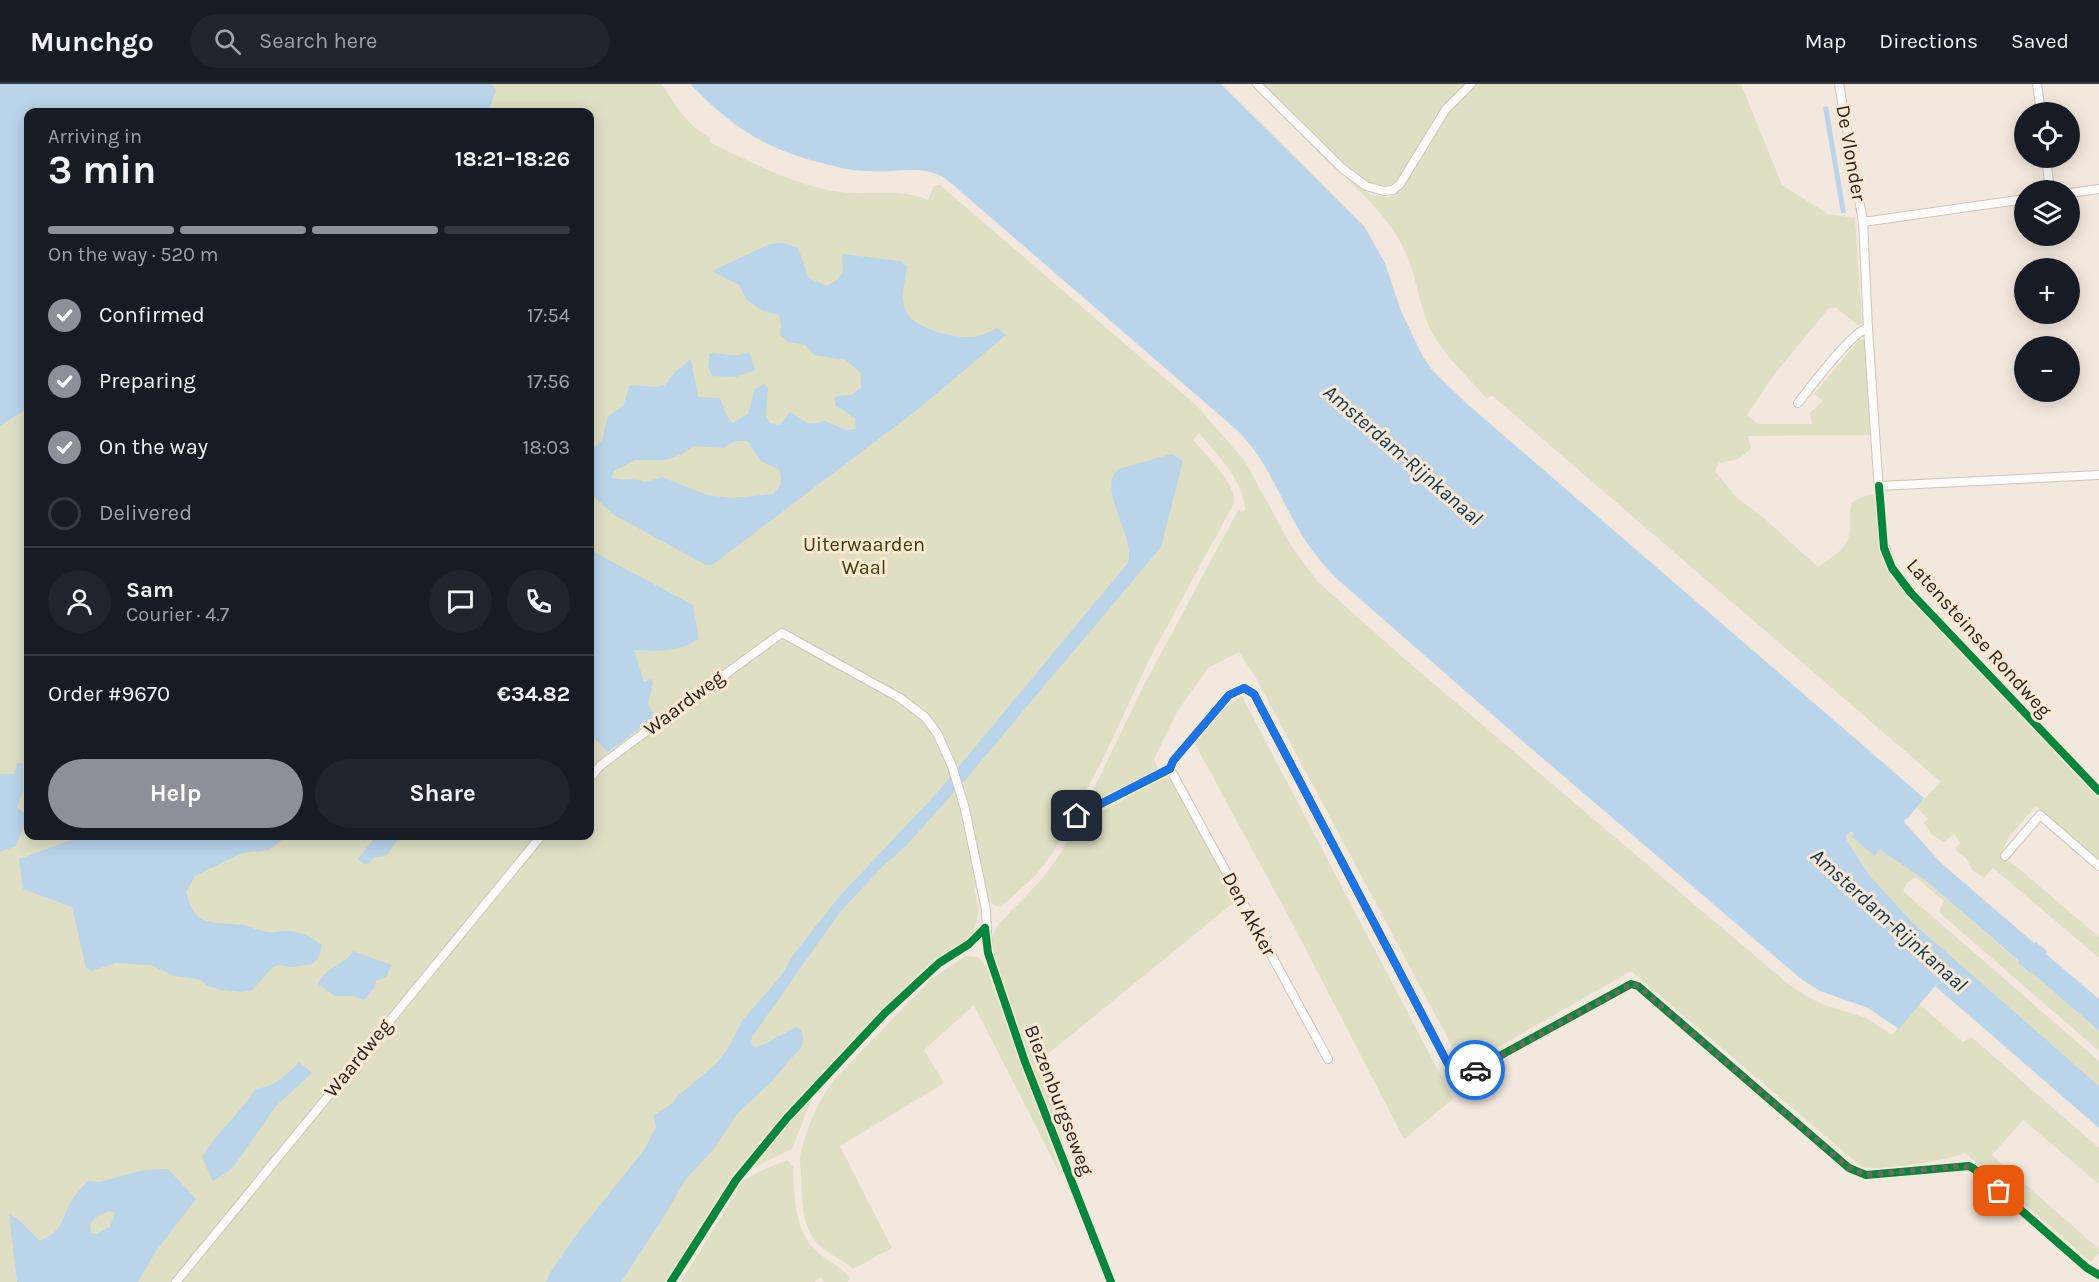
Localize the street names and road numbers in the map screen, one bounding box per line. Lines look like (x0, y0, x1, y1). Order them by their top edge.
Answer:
street label: De Vlonder (1831, 103, 1871, 204)
street label: Latensteinse Rondweg (1902, 554, 2056, 722)
street label: Waardweg (639, 665, 729, 741)
street label: Den Akker (1217, 868, 1281, 961)
street label: Waardweg (319, 1014, 397, 1102)
street label: Biezenburgseweg (1020, 1021, 1098, 1179)

